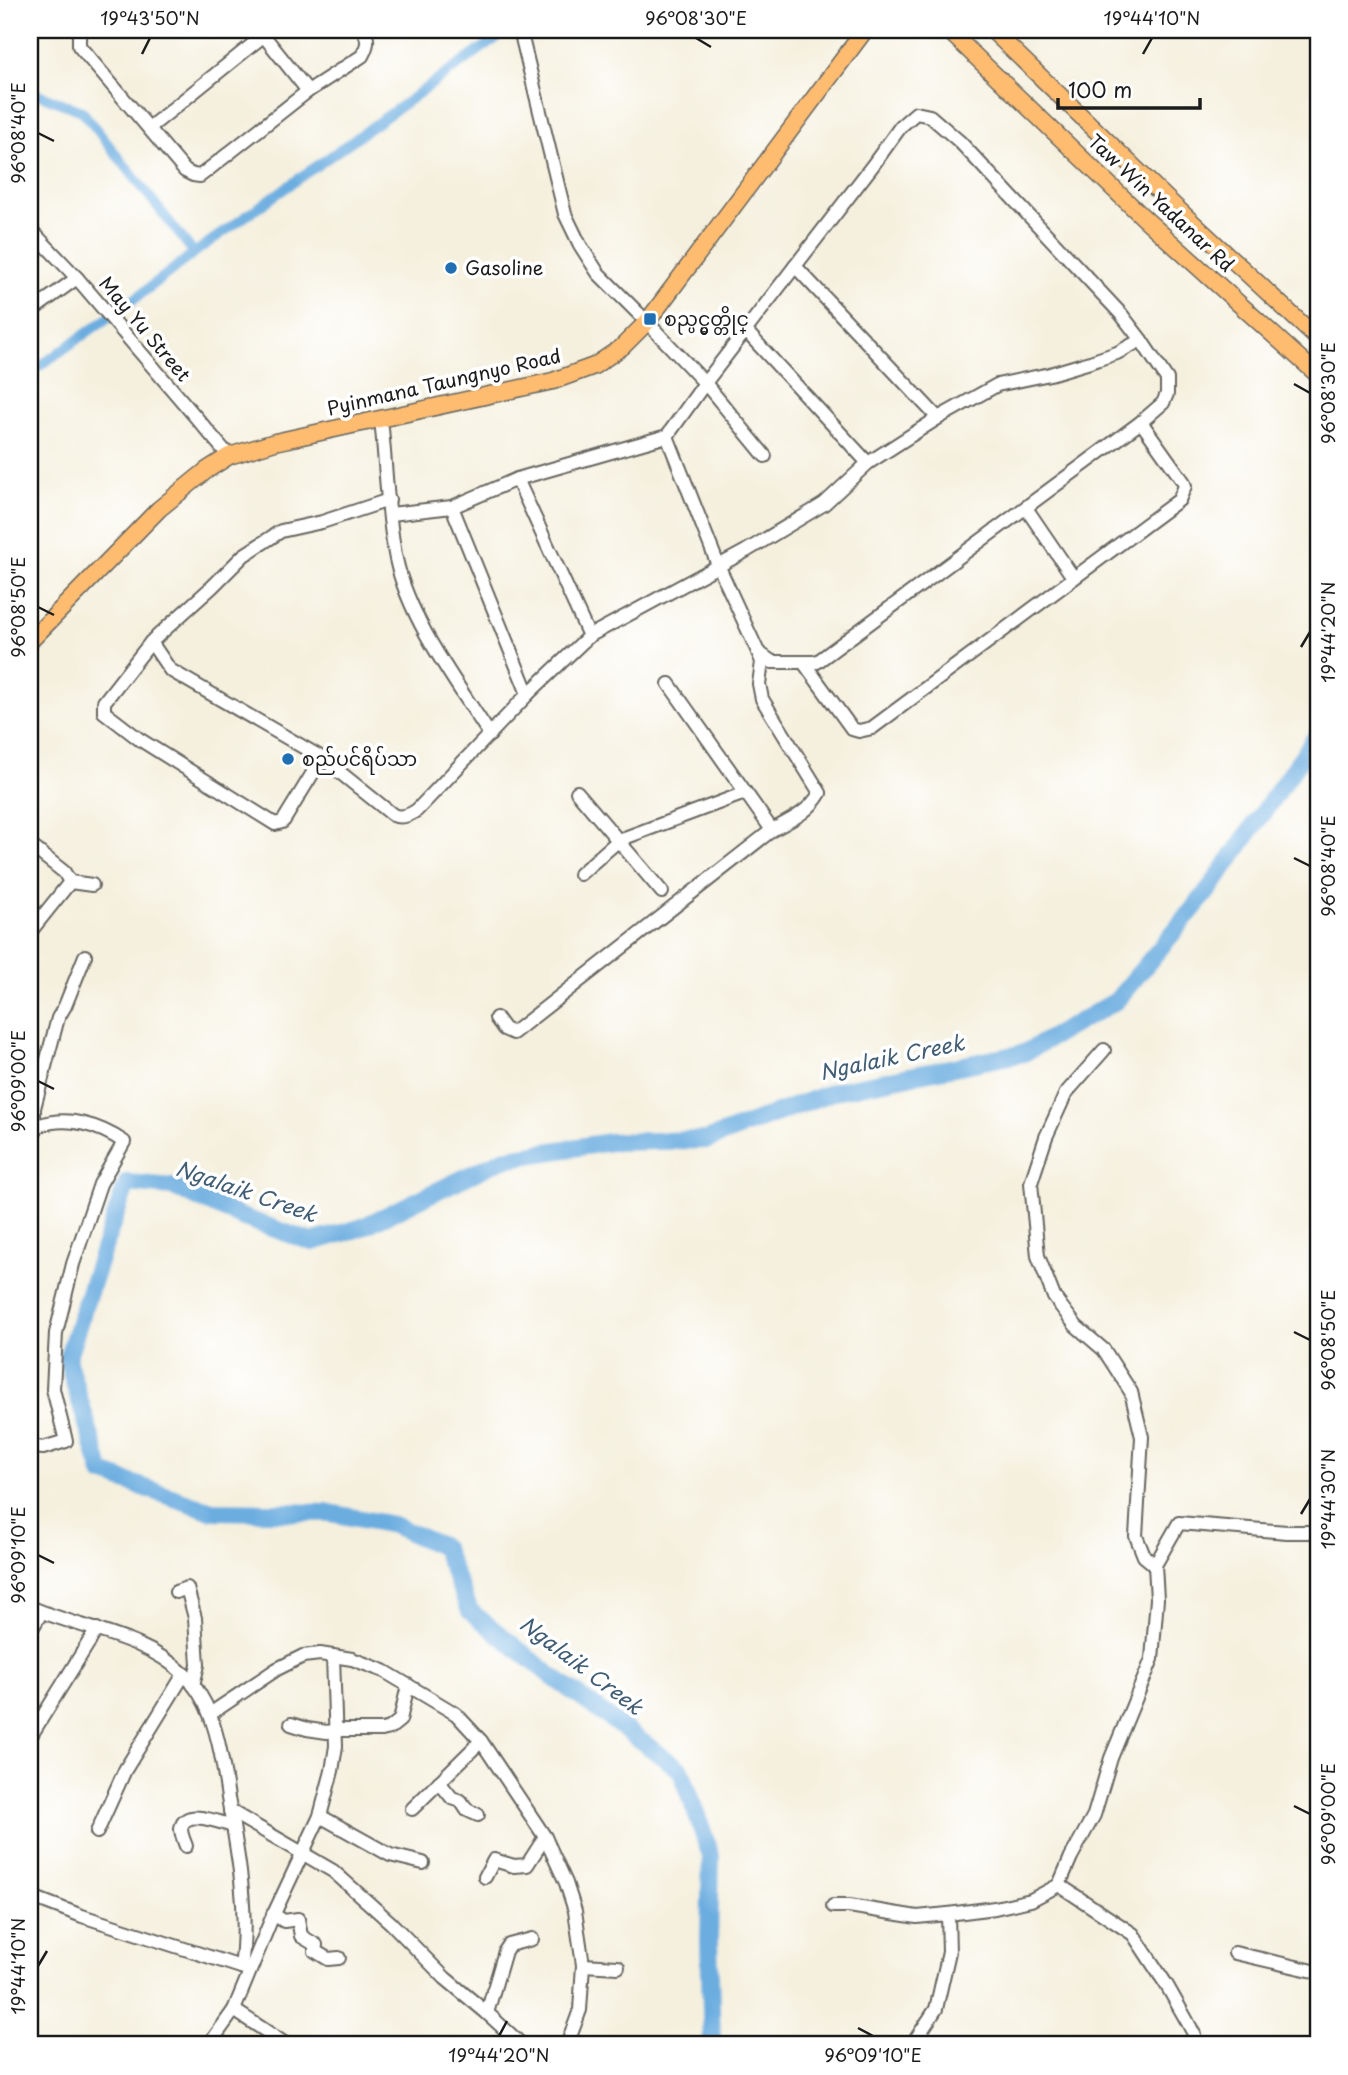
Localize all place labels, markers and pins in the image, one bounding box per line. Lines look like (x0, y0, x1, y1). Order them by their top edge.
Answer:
place label: Gasoline (465, 253, 544, 281)
marker: Gasoline (443, 260, 459, 276)
place label: စည္ပင္မွတ္တိုင္ (664, 304, 749, 335)
marker: စည္ပင္မွတ္တိုင္ (642, 311, 658, 327)
place label: စည်ပင်ရိပ်သာ (302, 744, 417, 775)
marker: စည်ပင်ရိပ်သာ (280, 751, 296, 767)

